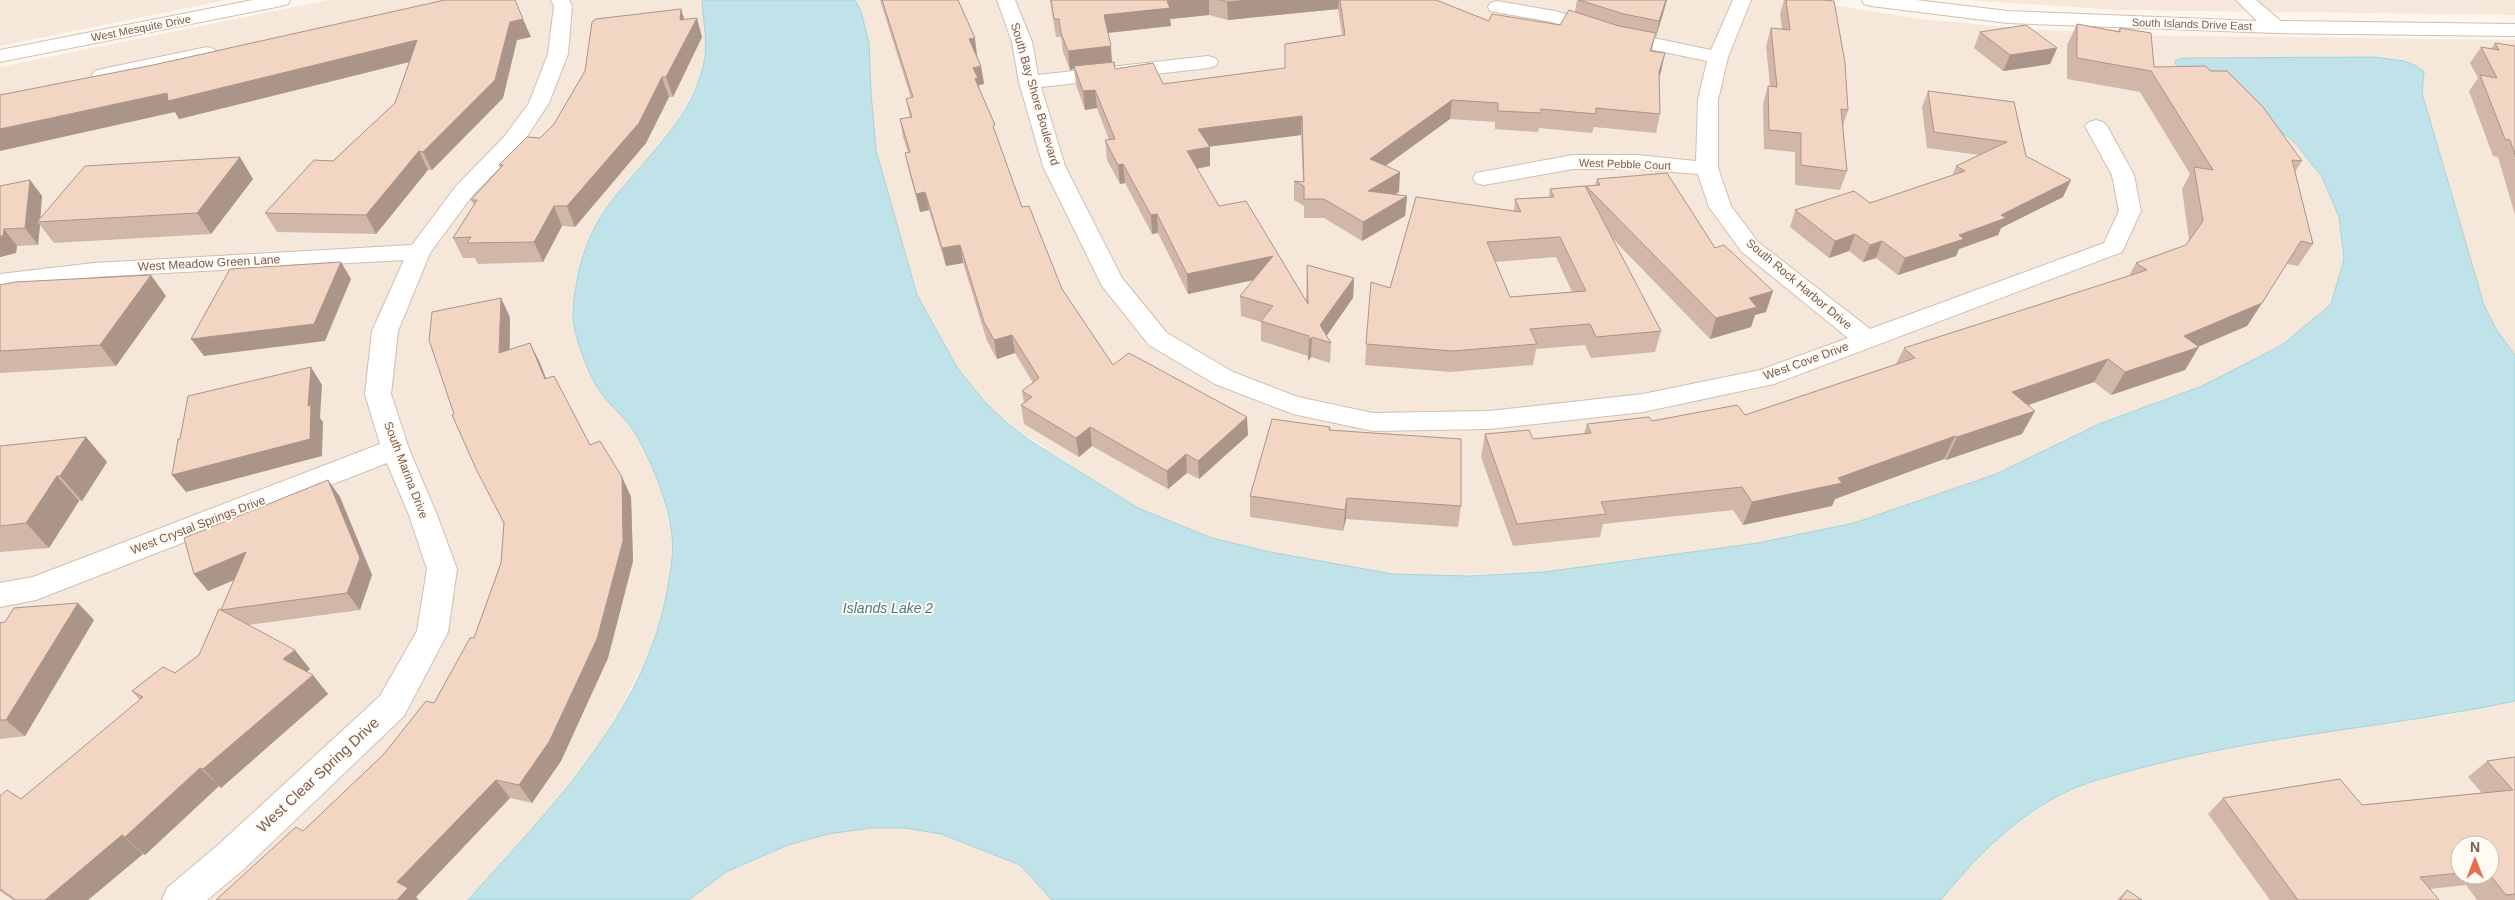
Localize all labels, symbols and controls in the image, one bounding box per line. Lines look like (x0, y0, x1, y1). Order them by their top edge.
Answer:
street label: West Mesquite Drive (90, 12, 192, 44)
street label: South Islands Drive East (2132, 16, 2252, 32)
street label: South Bay Shore Boulevard (1008, 21, 1062, 167)
street label: West Pebble Court (1579, 156, 1671, 172)
street label: South Rock Harbor Drive (1743, 236, 1855, 332)
street label: West Meadow Green Lane (137, 252, 281, 274)
street label: West Cove Drive (1761, 339, 1851, 383)
street label: South Marina Drive (381, 420, 431, 521)
street label: West Crystal Springs Drive (129, 493, 268, 557)
water label: Islands Lake 2 (843, 600, 933, 616)
street label: West Clear Spring Drive (253, 714, 382, 836)
north arrow (2450, 835, 2500, 885)
text: N (2470, 839, 2480, 855)

